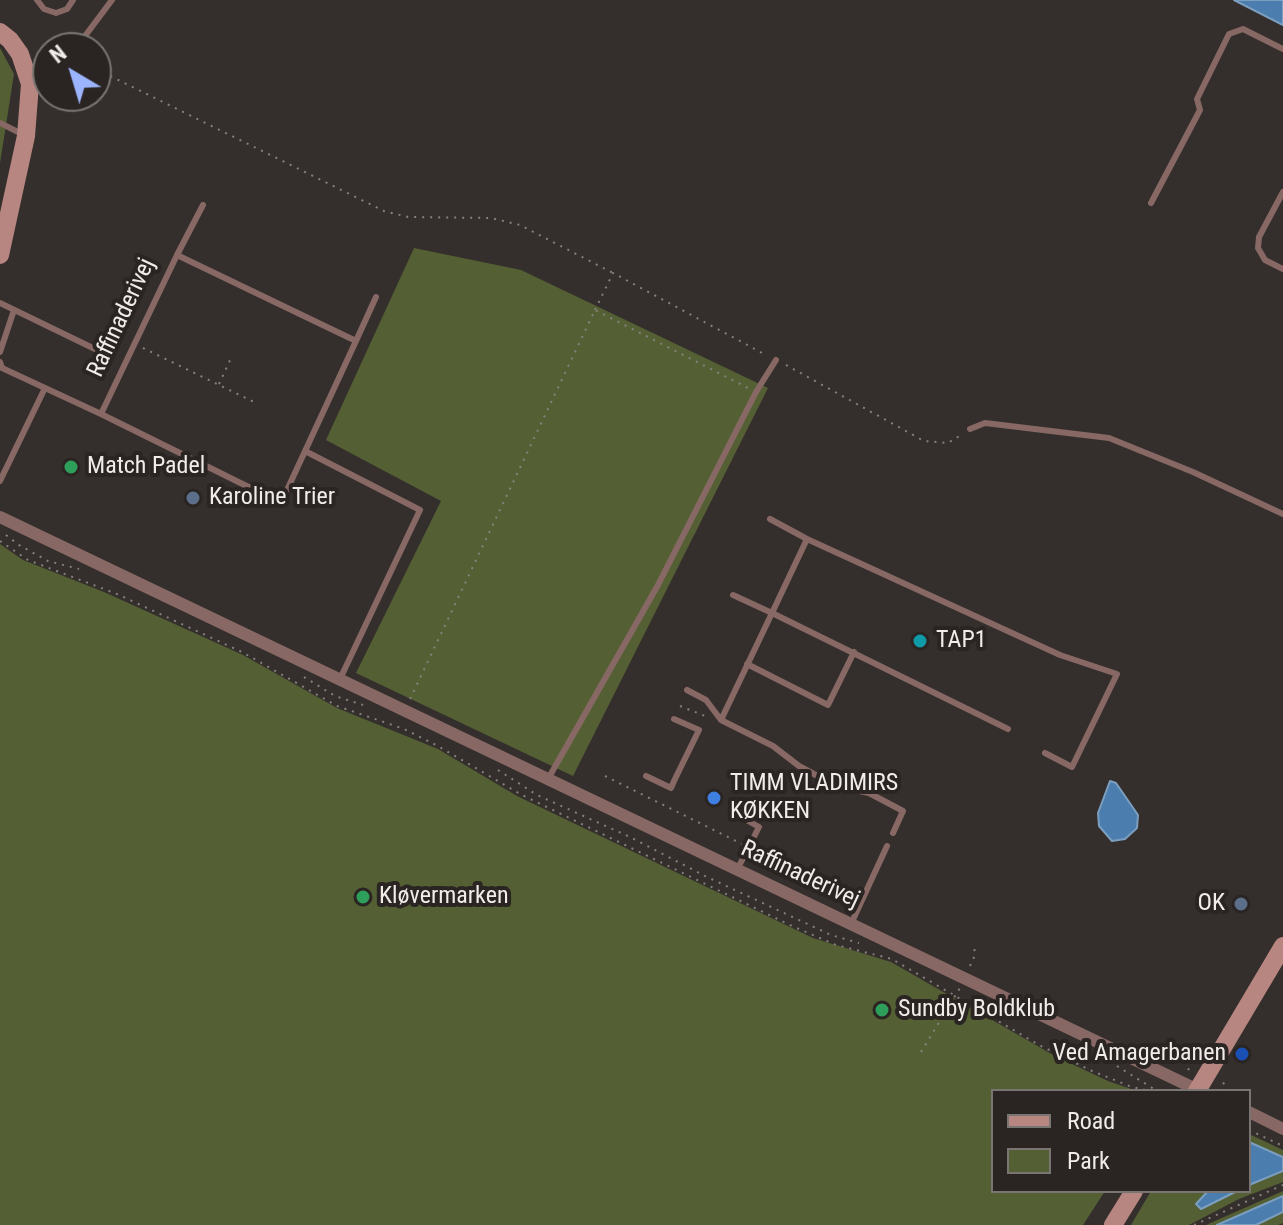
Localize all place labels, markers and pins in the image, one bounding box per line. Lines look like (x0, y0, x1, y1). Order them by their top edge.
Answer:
place label: Match Padel (87, 453, 205, 481)
marker: Match Padel (62, 458, 80, 476)
place label: Karoline Trier (209, 484, 335, 512)
marker: Karoline Trier (184, 489, 202, 507)
place label: TAP1 (936, 627, 987, 655)
marker: TAP1 (911, 632, 929, 650)
place label: TIMM VLADIMIRS KØKKEN (730, 770, 898, 826)
marker: TIMM VLADIMIRS KØKKEN (705, 789, 723, 807)
place label: Kløvermarken (379, 883, 509, 911)
marker: Kløvermarken (354, 888, 372, 906)
place label: OK (1197, 890, 1225, 918)
marker: OK (1232, 895, 1250, 913)
place label: Sundby Boldklub (898, 996, 1055, 1024)
marker: Sundby Boldklub (873, 1001, 891, 1019)
place label: Ved Amagerbanen (1053, 1040, 1226, 1068)
marker: Ved Amagerbanen (1233, 1045, 1251, 1063)

